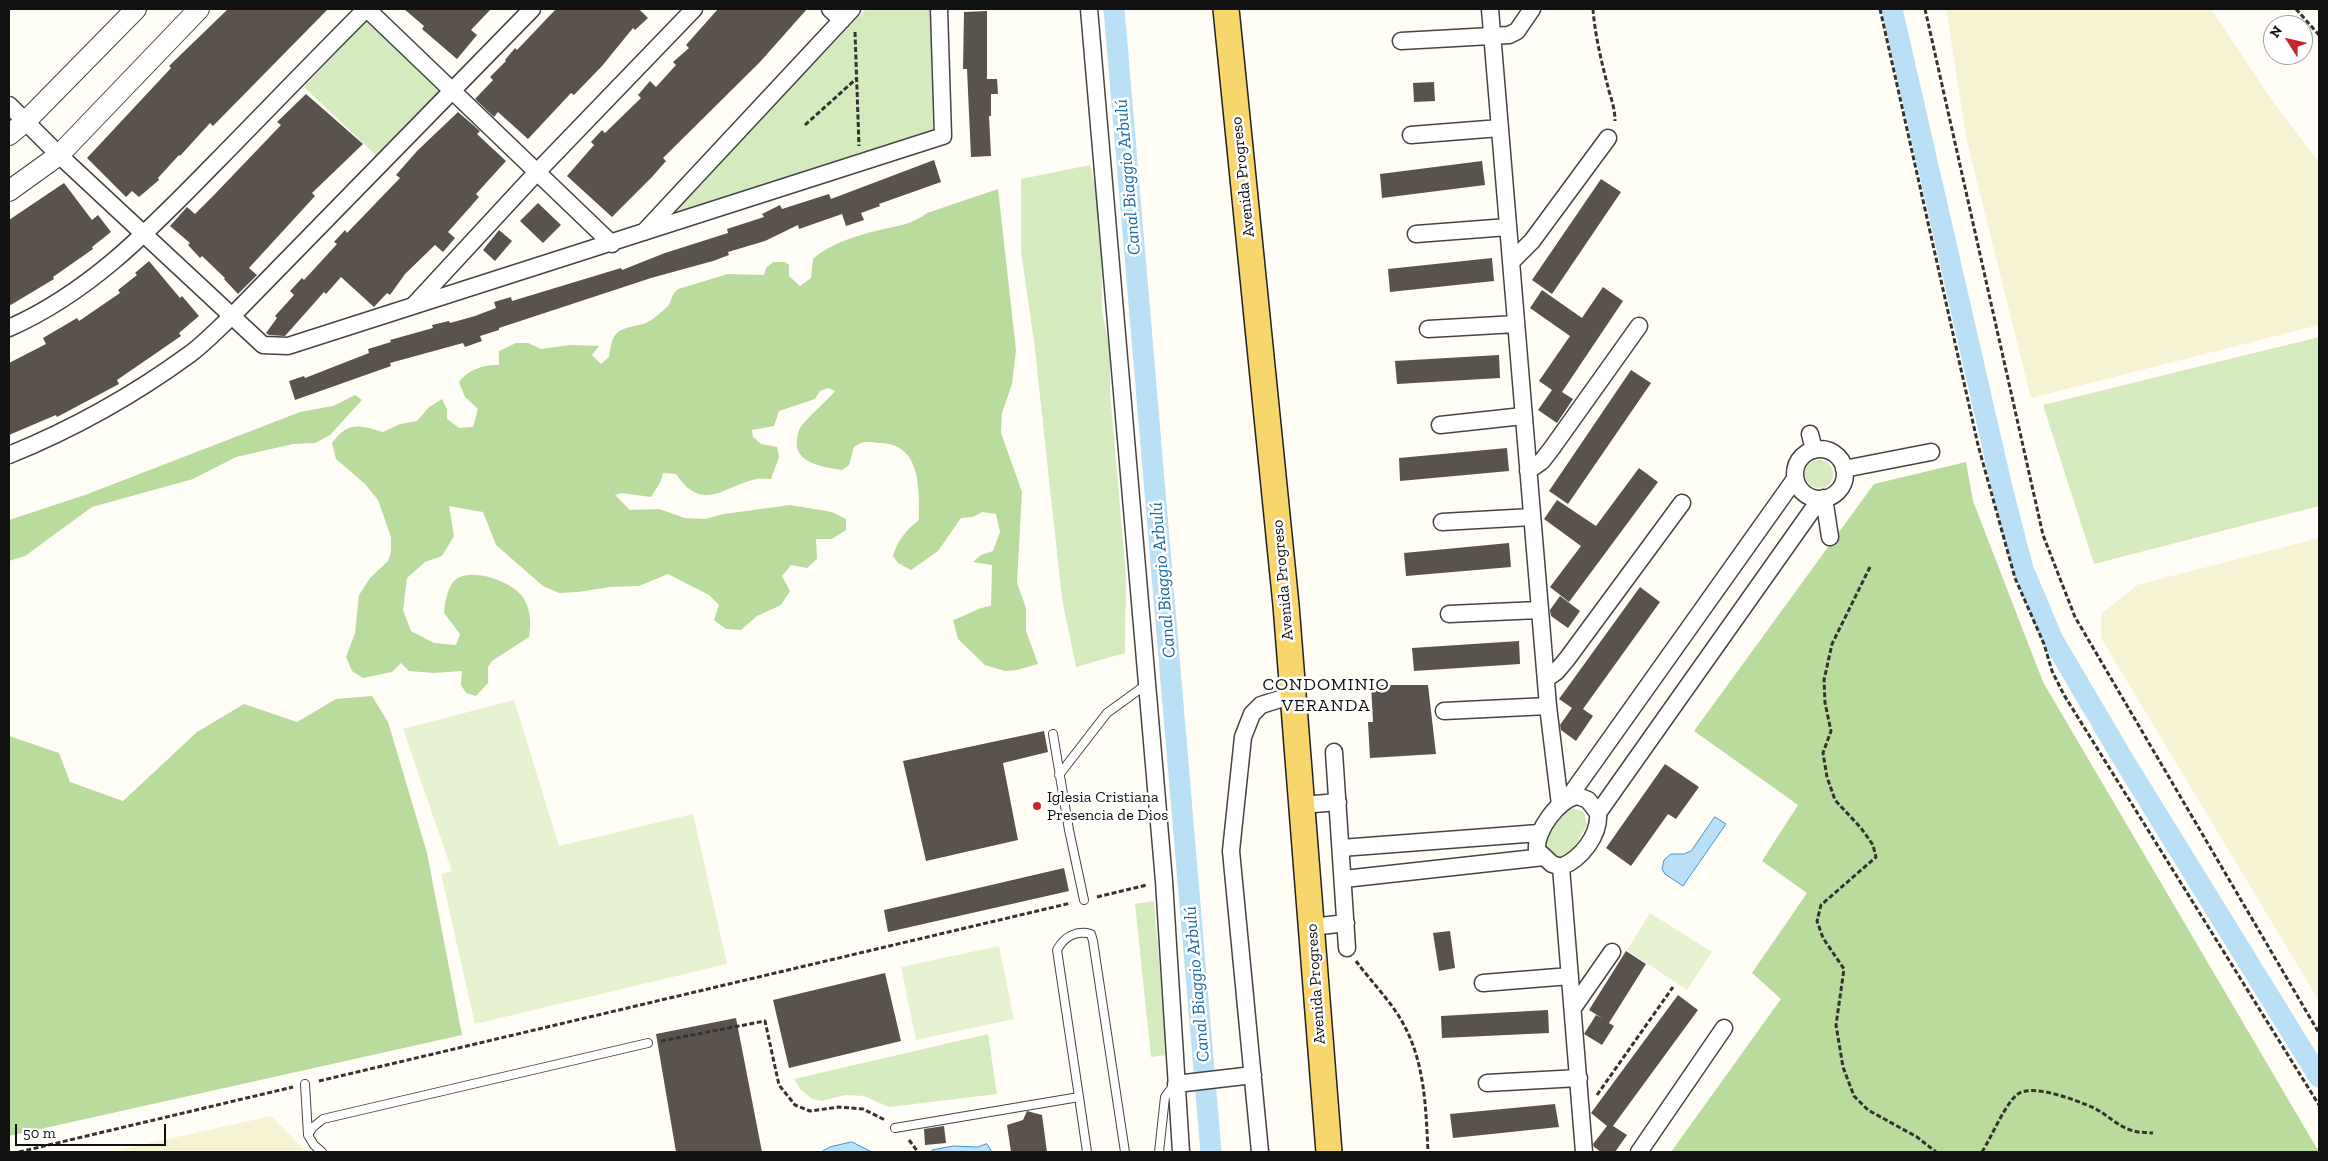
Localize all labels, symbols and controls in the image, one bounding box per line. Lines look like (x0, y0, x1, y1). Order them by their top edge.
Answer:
north arrow (2263, 15, 2313, 65)
text: N (2266, 22, 2286, 41)
water label: Canal Biaggio Arbulú (1110, 98, 1146, 256)
street label: Avenida Progreso (1227, 116, 1259, 238)
water label: Canal Biaggio Arbulú (1145, 501, 1181, 659)
street label: Avenida Progreso (1268, 519, 1298, 641)
district label: CONDOMINIO VERANDA (1261, 674, 1391, 716)
place label: Iglesia Cristiana Presencia de Dios (1047, 787, 1168, 825)
marker: Iglesia Cristiana Presencia de Dios (1031, 800, 1043, 812)
water label: Canal Biaggio Arbulú (1179, 905, 1215, 1063)
street label: Avenida Progreso (1302, 923, 1330, 1045)
scale bar (18, 1114, 169, 1146)
text: 50 m (23, 1124, 56, 1142)

